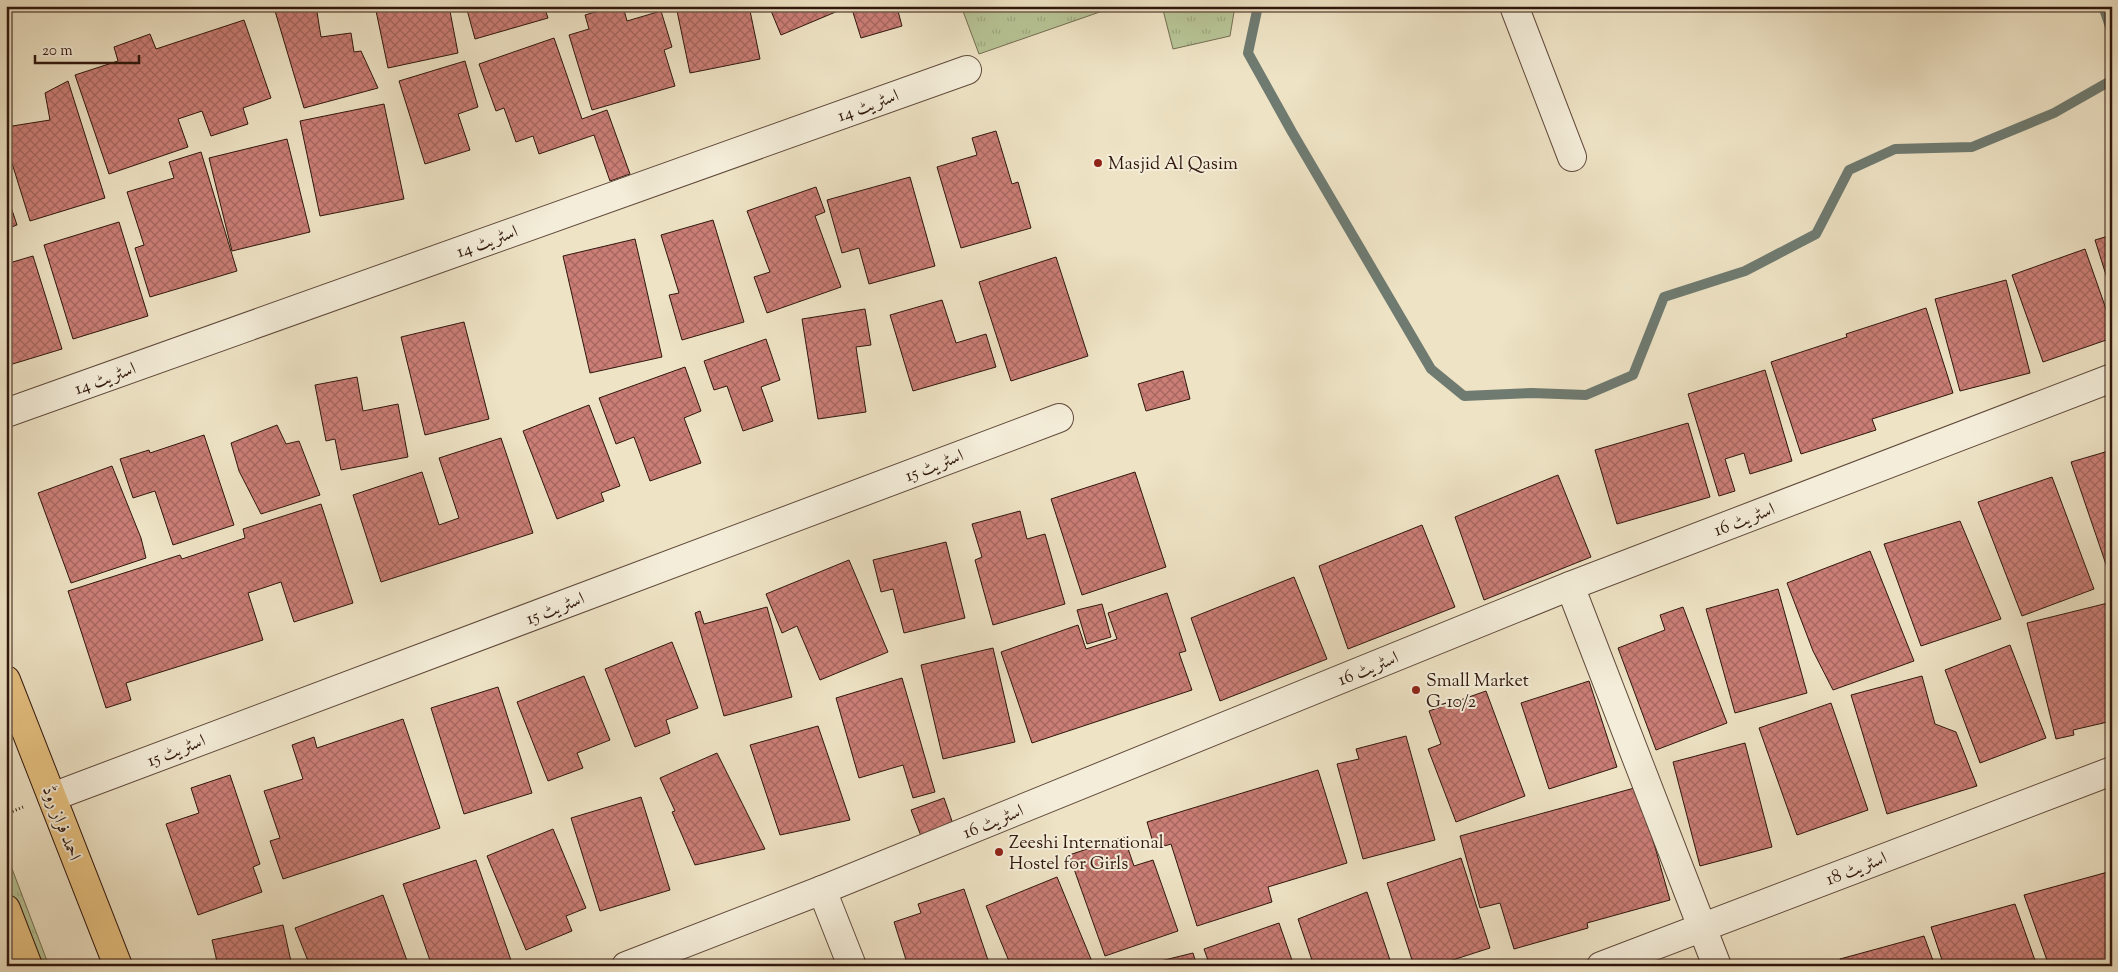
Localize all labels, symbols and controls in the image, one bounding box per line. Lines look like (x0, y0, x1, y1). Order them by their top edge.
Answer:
scale bar (35, 32, 139, 64)
text: 20 m (42, 41, 73, 62)
street label: اسٹریٹ 14 (834, 84, 903, 130)
place label: Masjid Al Qasim (1108, 152, 1238, 178)
marker: Masjid Al Qasim (1092, 157, 1104, 169)
street label: اسٹریٹ 14 (453, 220, 522, 266)
street label: اسٹریٹ 14 (71, 357, 140, 403)
street label: اسٹریٹ 15 (902, 444, 968, 490)
street label: اسٹریٹ 16 (1710, 497, 1779, 544)
street label: اسٹریٹ 15 (523, 587, 589, 633)
street label: اسٹریٹ 16 (1334, 646, 1403, 694)
place label: Small Market G-10/2 (1426, 669, 1529, 716)
marker: Small Market G-10/2 (1410, 684, 1422, 696)
street label: اسٹریٹ 15 (144, 729, 210, 775)
street label: احمد فراز روڈ (34, 783, 86, 865)
street label: اسٹریٹ 16 (959, 799, 1028, 847)
place label: Zeeshi International Hostel for Girls (1009, 831, 1164, 878)
marker: Zeeshi International Hostel for Girls (993, 846, 1005, 858)
street label: اسٹریٹ 18 (1822, 846, 1891, 893)

